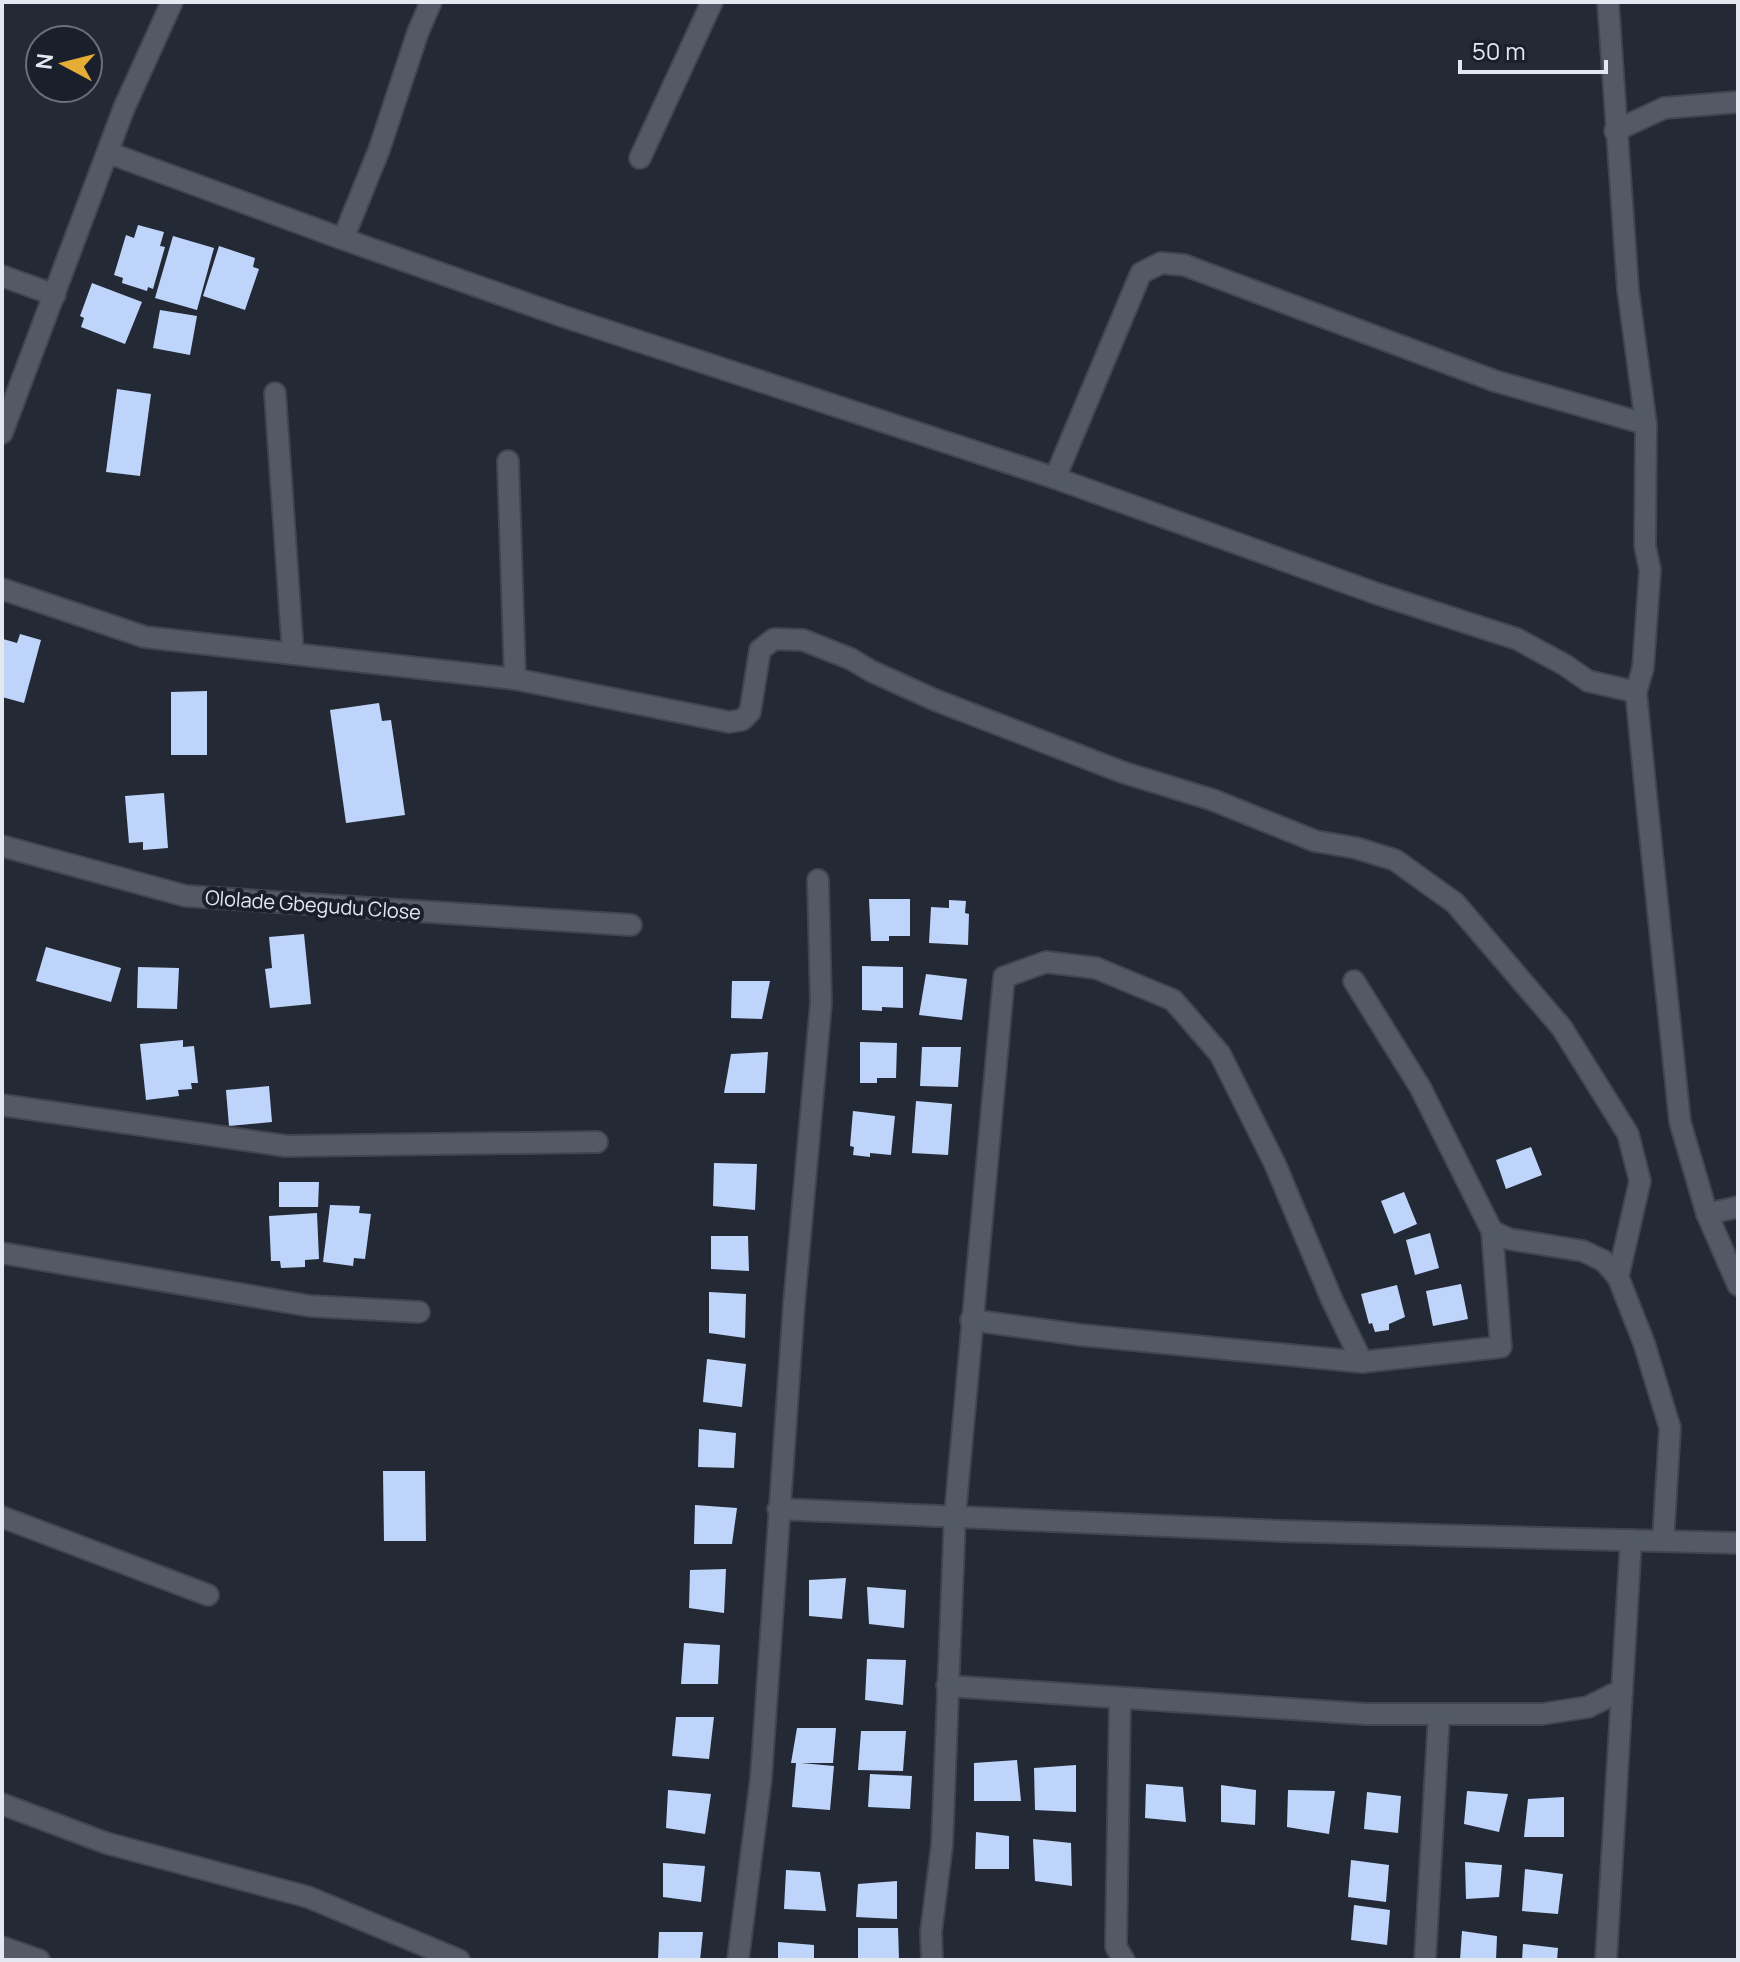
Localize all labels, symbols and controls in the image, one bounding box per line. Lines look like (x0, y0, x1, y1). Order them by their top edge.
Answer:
north arrow (24, 24, 104, 104)
scale bar (1460, 24, 1606, 74)
text: 50 m (1472, 34, 1526, 67)
text: N (28, 52, 60, 71)
street label: Ololade Gbegudu Close (204, 883, 422, 926)

